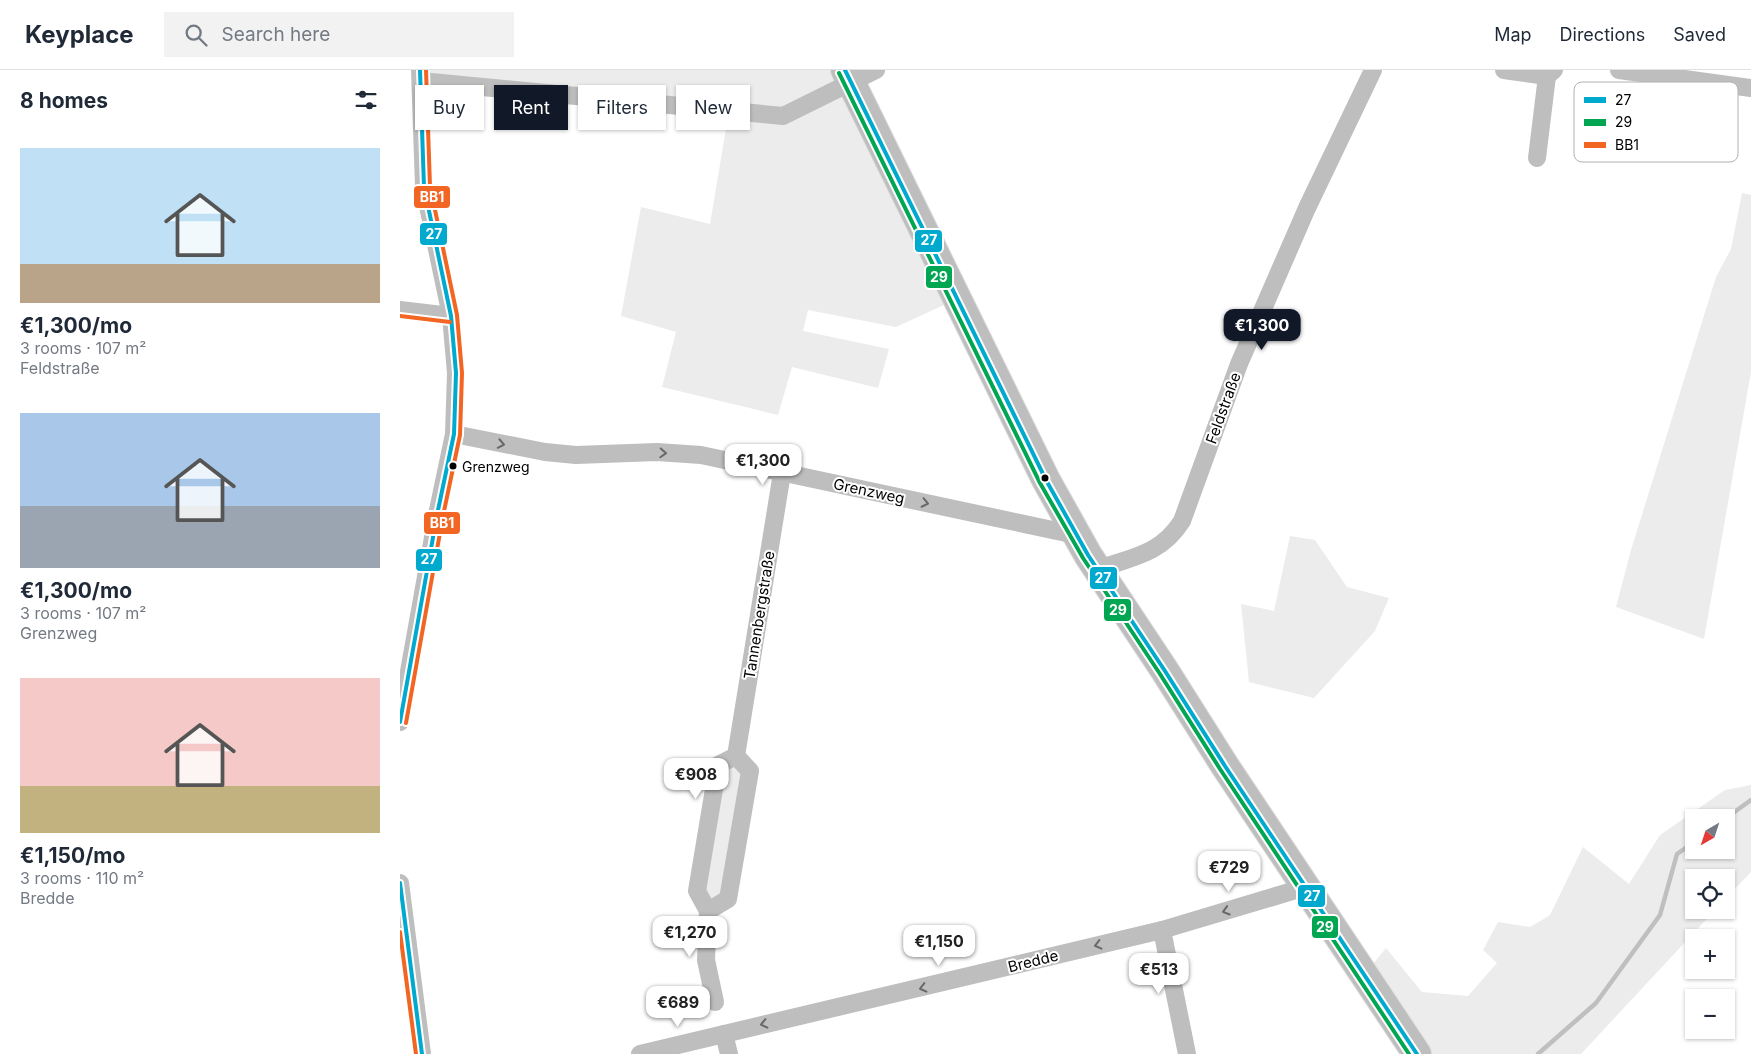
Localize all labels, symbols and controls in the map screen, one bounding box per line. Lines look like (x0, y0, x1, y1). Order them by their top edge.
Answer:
search box (164, 12, 514, 57)
text: Keyplace (25, 20, 134, 49)
icon: search (182, 21, 210, 49)
text: Search here (222, 23, 330, 46)
text: Map (1494, 24, 1532, 45)
text: Directions (1560, 24, 1645, 45)
text: Saved (1673, 24, 1726, 45)
legend (1574, 82, 1738, 162)
chip: Buy (415, 85, 484, 130)
chip: Rent (494, 85, 568, 130)
chip: Filters (578, 85, 666, 130)
chip: New (676, 85, 750, 130)
icon: filters (352, 86, 380, 114)
text: 8 homes (20, 88, 108, 113)
text: 27 (1615, 91, 1632, 108)
text: 29 (1615, 113, 1632, 130)
text: BB1 (1615, 136, 1639, 153)
icon: home (155, 180, 245, 270)
line badge: BB1 (413, 185, 451, 209)
text: BB1 (420, 188, 444, 205)
line badge: 27 (419, 222, 448, 246)
text: 27 (426, 225, 442, 242)
line badge: 27 (914, 229, 943, 253)
text: 27 (921, 231, 937, 248)
line badge: 29 (925, 265, 953, 289)
text: 29 (930, 268, 948, 285)
pin: €1,300 (1221, 308, 1303, 351)
text: €1,300/mo (20, 313, 132, 338)
text: €1,300 (1235, 315, 1289, 335)
text: 3 rooms · 107 m² (20, 338, 146, 358)
text: Feldstraße (20, 358, 100, 378)
street label: Feldstraße (1201, 370, 1245, 446)
one-way arrow (497, 438, 506, 448)
pin: €1,300 (722, 444, 804, 486)
icon: home (155, 445, 245, 535)
one-way arrow (659, 447, 667, 458)
text: €1,300 (736, 450, 790, 470)
place label: Grenzweg (462, 458, 530, 475)
marker: Grenzweg (448, 461, 458, 471)
unlabelled marker (1040, 473, 1050, 483)
street label: Grenzweg (832, 474, 906, 508)
one-way arrow (921, 497, 930, 508)
line badge: BB1 (423, 511, 461, 535)
text: BB1 (430, 514, 454, 531)
line badge: 27 (415, 548, 443, 572)
street label: Tannenbergstraße (739, 549, 779, 681)
text: 27 (421, 550, 437, 567)
line badge: 27 (1089, 566, 1118, 590)
text: 27 (1095, 569, 1111, 586)
text: €1,300/mo (20, 578, 132, 603)
line badge: 29 (1103, 598, 1132, 622)
text: 29 (1109, 601, 1127, 618)
text: 3 rooms · 107 m² (20, 603, 146, 623)
text: Grenzweg (20, 623, 97, 643)
icon: home (155, 710, 245, 800)
pin: €908 (666, 758, 726, 800)
text: €908 (675, 764, 717, 784)
north arrow (1685, 809, 1735, 859)
map controls (1685, 809, 1735, 1039)
text: €1,150/mo (20, 843, 125, 868)
pin: €729 (1199, 850, 1259, 893)
text: €729 (1209, 857, 1249, 877)
text: 3 rooms · 110 m² (20, 868, 144, 888)
button: locate (1685, 869, 1735, 919)
line badge: 27 (1297, 884, 1326, 908)
text: 27 (1304, 887, 1320, 904)
text: Bredde (20, 888, 74, 908)
one-way arrow (1222, 905, 1230, 915)
line badge: 29 (1311, 915, 1339, 939)
pin: €1,270 (649, 916, 731, 958)
text: 29 (1316, 918, 1334, 935)
text: €1,270 (663, 922, 717, 942)
pin: €1,150 (898, 924, 980, 967)
button: + (1685, 929, 1735, 979)
text: €1,150 (914, 931, 964, 951)
one-way arrow (1093, 939, 1102, 950)
street label: Bredde (1006, 946, 1060, 976)
pin: €513 (1129, 952, 1189, 995)
text: €513 (1140, 959, 1178, 979)
one-way arrow (918, 982, 927, 993)
pin: €689 (648, 986, 708, 1028)
button: − (1685, 989, 1735, 1039)
text: €689 (657, 992, 699, 1012)
one-way arrow (760, 1018, 769, 1029)

